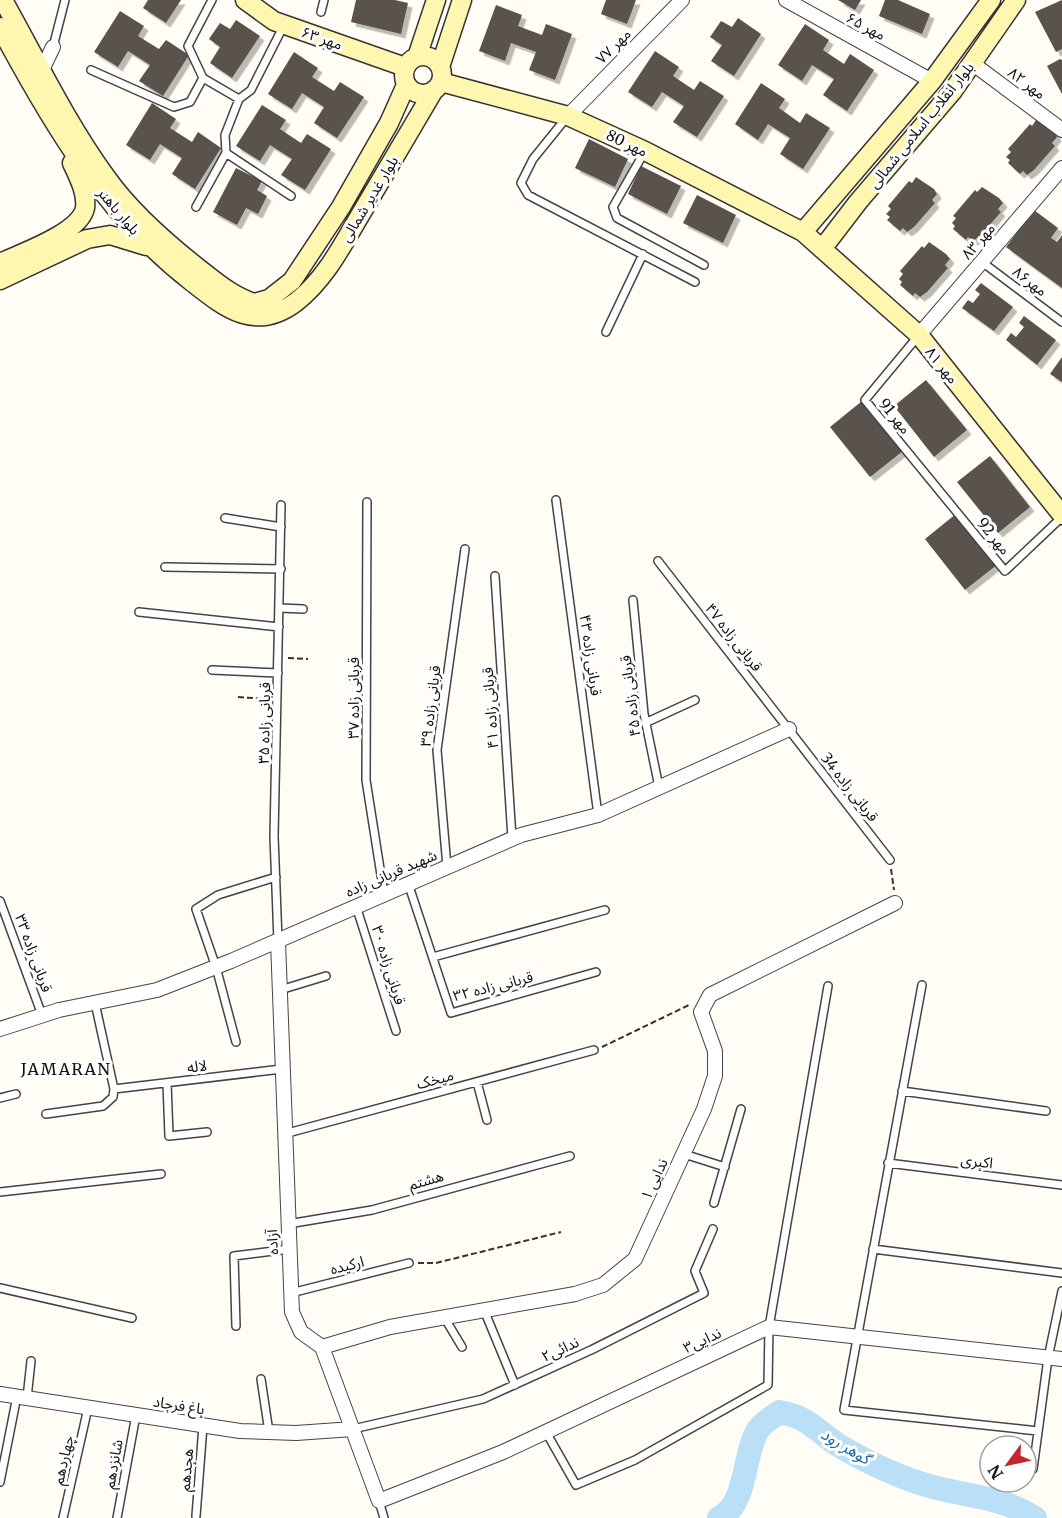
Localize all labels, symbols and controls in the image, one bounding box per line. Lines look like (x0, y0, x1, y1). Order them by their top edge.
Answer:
street label: مهر ۶۵ (843, 8, 889, 44)
street label: مهر ۶۳ (299, 22, 345, 54)
street label: مهر ۷۷ (591, 24, 635, 68)
street label: بلوار انقلاب اسلامی شمالی (864, 58, 978, 192)
street label: مهر ۸۲ (1004, 63, 1050, 103)
street label: مهر 80 (603, 125, 651, 161)
street label: بلوار غدیر شمالی (336, 152, 402, 246)
street label: بلوار باهنر (93, 183, 144, 239)
street label: مهر ۸۳ (957, 219, 999, 263)
street label: مهر۸۶ (1009, 262, 1051, 300)
street label: مهر ۸۱ (921, 343, 963, 387)
street label: مهر 91 (875, 394, 915, 438)
street label: مهر 92 (973, 513, 1015, 559)
street label: قربانی زاده ۴۷ (701, 599, 767, 675)
street label: قربانی زاده ۴۳ (576, 613, 606, 697)
street label: قربانی زاده ۴۵ (616, 654, 644, 738)
street label: قربانی زاده ۳۷ (344, 657, 363, 739)
street label: قربانی زاده ۳۹ (416, 664, 444, 748)
street label: قربانی زاده ۴۱ (478, 666, 502, 750)
street label: قربانی زاده ۳۵ (254, 682, 274, 764)
street label: قربانی زاده 34 (817, 749, 883, 826)
street label: شهید قربانی زاده (342, 845, 440, 901)
street label: قربانی زاده ۳۳ (11, 911, 57, 995)
street label: قربانی زاده ۳۰ (368, 923, 410, 1007)
street label: قربانی زاده ۳۲ (451, 967, 535, 1005)
street label: لاله (186, 1055, 208, 1077)
district label: JAMARAN (20, 1059, 111, 1079)
street label: میخک (414, 1065, 456, 1093)
street label: اکبری (960, 1150, 994, 1172)
street label: ندایی ۱ (636, 1155, 672, 1203)
street label: هشتم (406, 1166, 446, 1196)
street label: آزاده (262, 1228, 282, 1255)
street label: ارکیده (328, 1252, 366, 1278)
street label: ندایی۳ (680, 1323, 724, 1357)
street label: ندائی۲ (538, 1332, 582, 1366)
street label: باغ فرجاد (151, 1392, 206, 1421)
water label: گوهر رود (818, 1424, 877, 1470)
street label: چهاردهم (48, 1433, 80, 1487)
north arrow (978, 1434, 1038, 1494)
street label: شانزدهم (99, 1438, 129, 1491)
street label: هجدهم (175, 1448, 199, 1493)
text: N (983, 1461, 1007, 1483)

